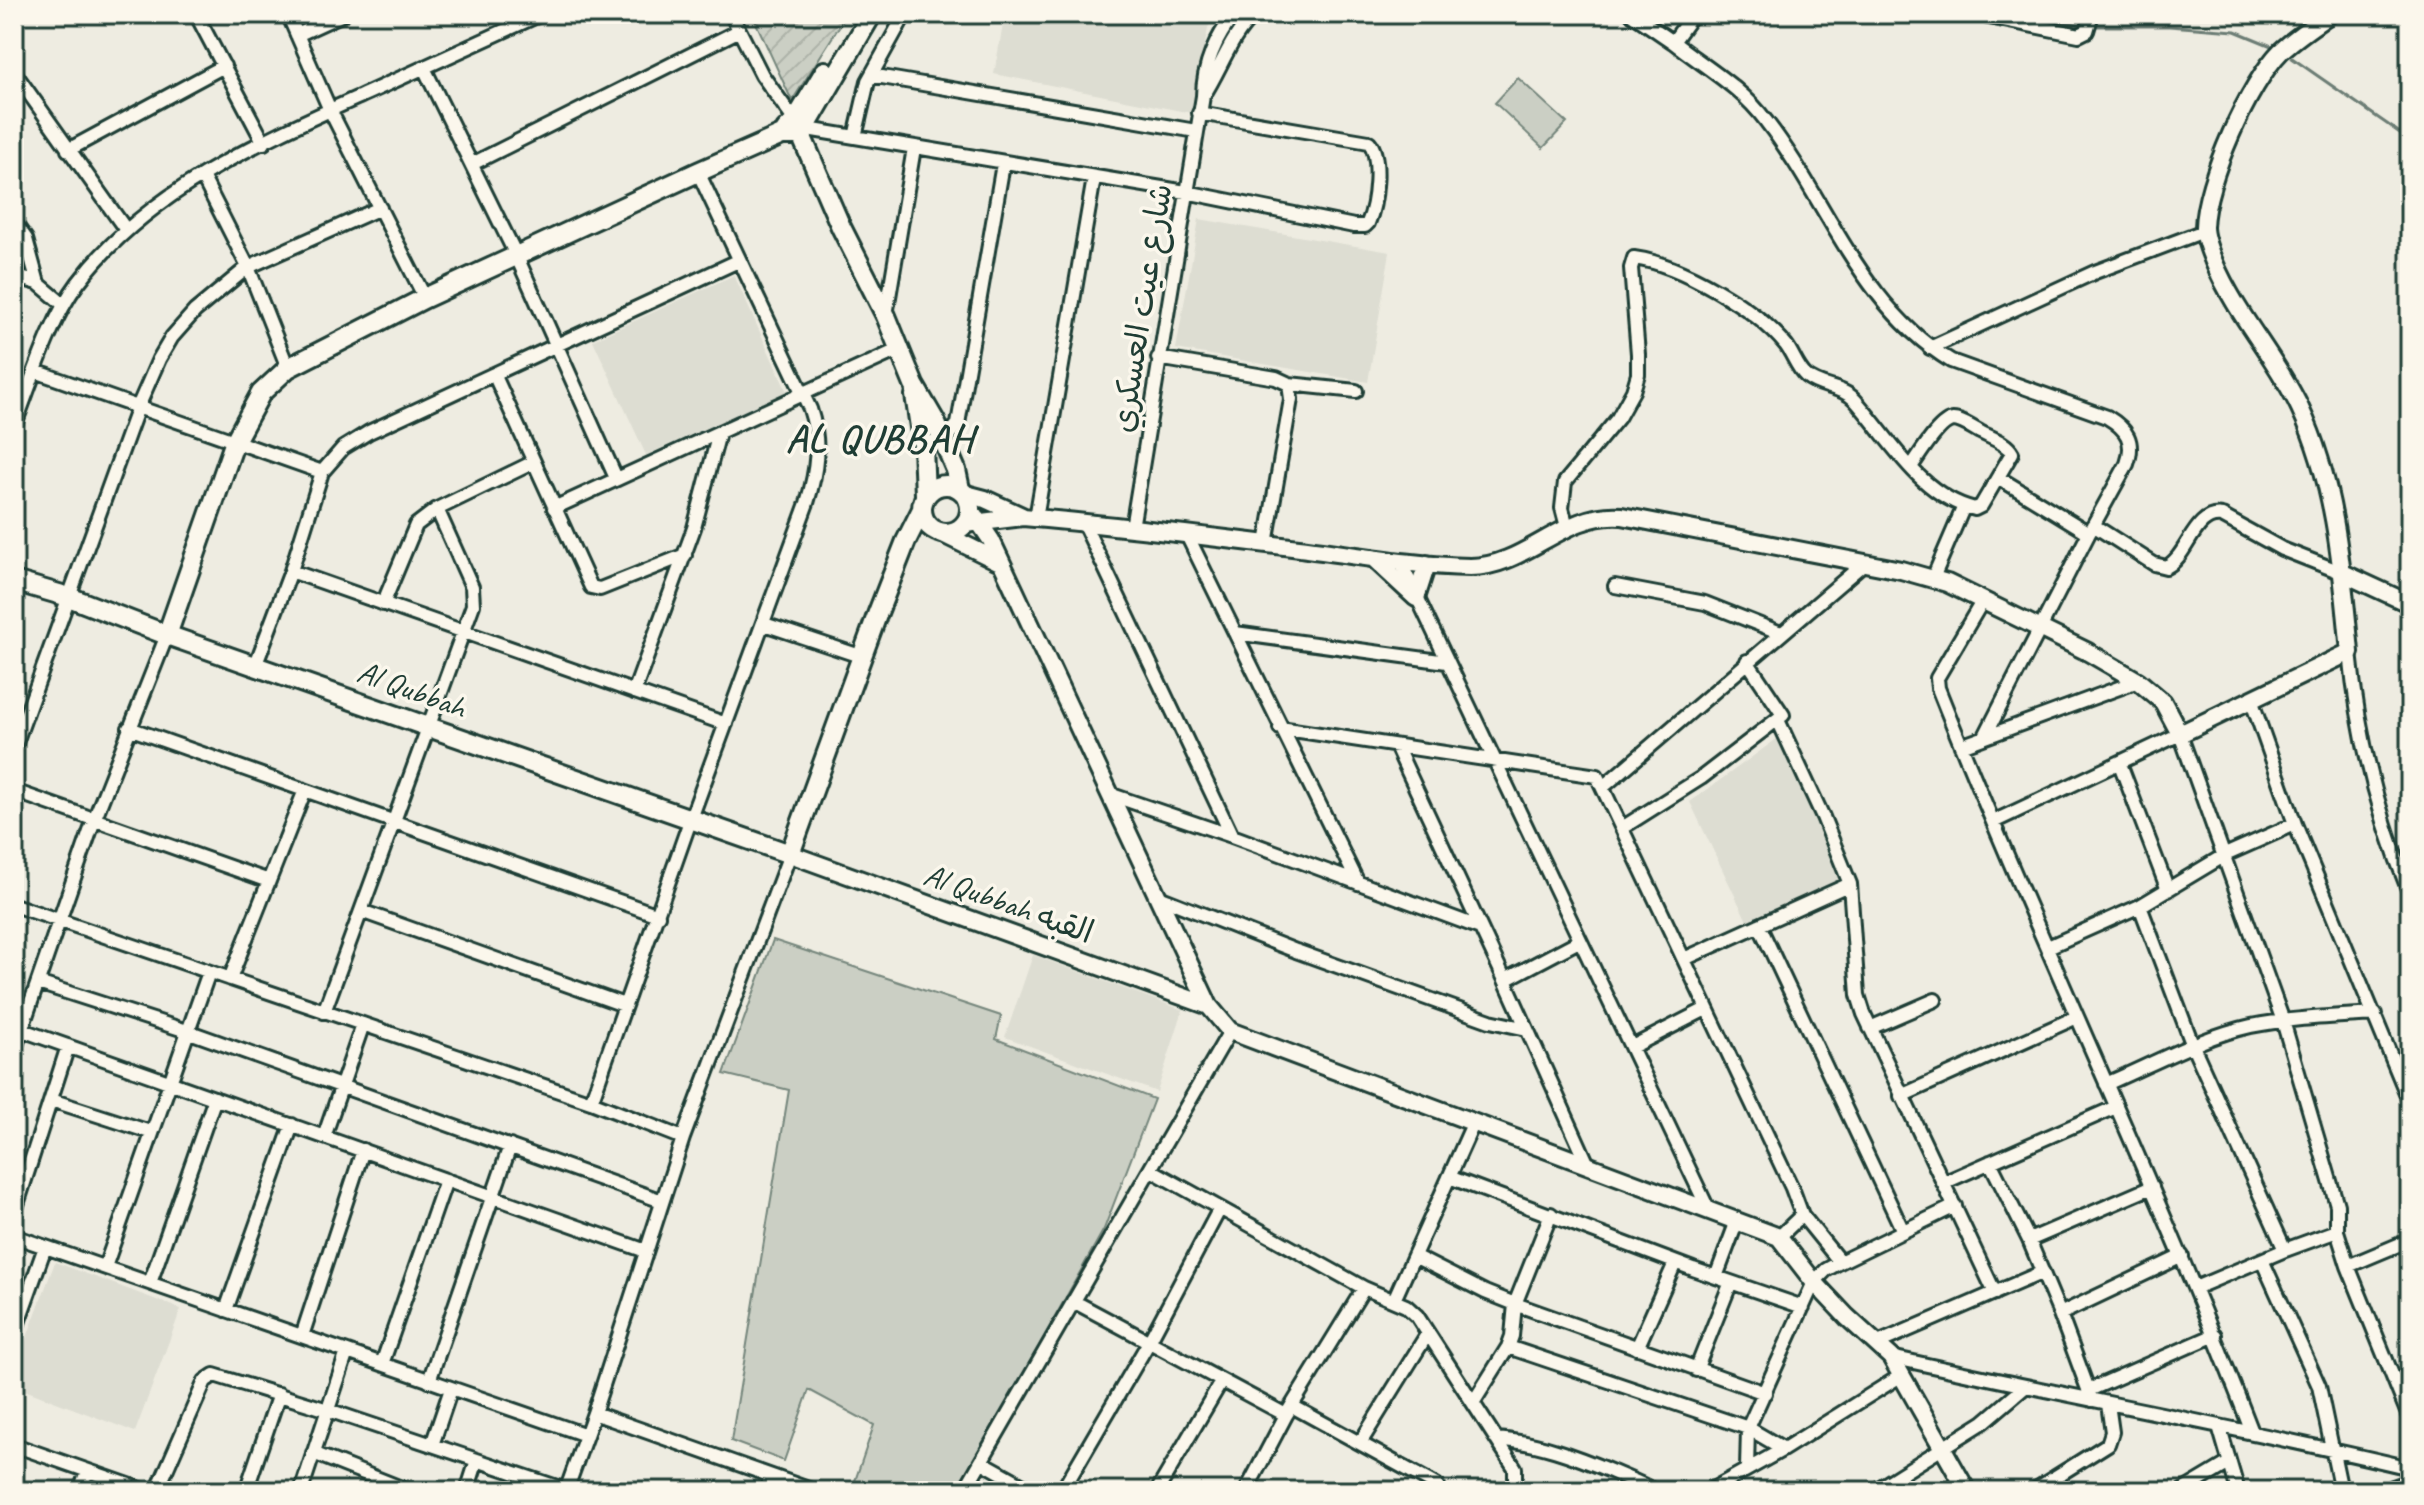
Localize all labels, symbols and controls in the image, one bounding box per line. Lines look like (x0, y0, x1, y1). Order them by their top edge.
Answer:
street label: شارع عيت العسكري (1102, 181, 1183, 436)
district label: AL QUBBAH (786, 413, 979, 463)
street label: Al Qubbah (352, 651, 474, 729)
street label: Al Qubbah القبه (918, 854, 1099, 953)

